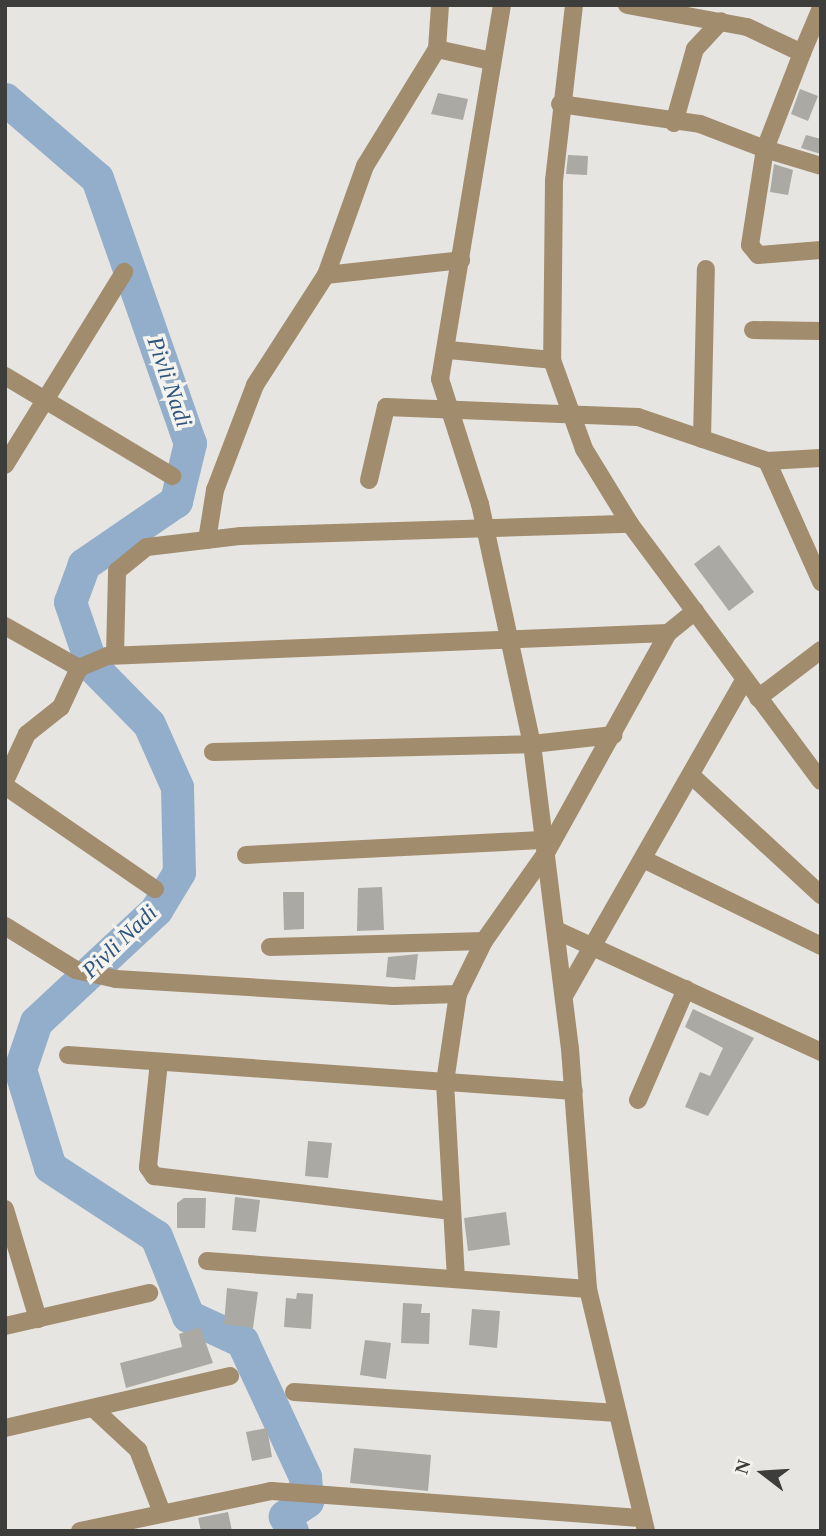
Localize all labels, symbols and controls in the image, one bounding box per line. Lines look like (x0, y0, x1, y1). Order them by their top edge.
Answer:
water label: Pivli Nadi (141, 333, 197, 431)
water label: Pivli Nadi (77, 899, 163, 985)
north arrow (728, 1438, 798, 1508)
text: N (730, 1457, 754, 1476)

